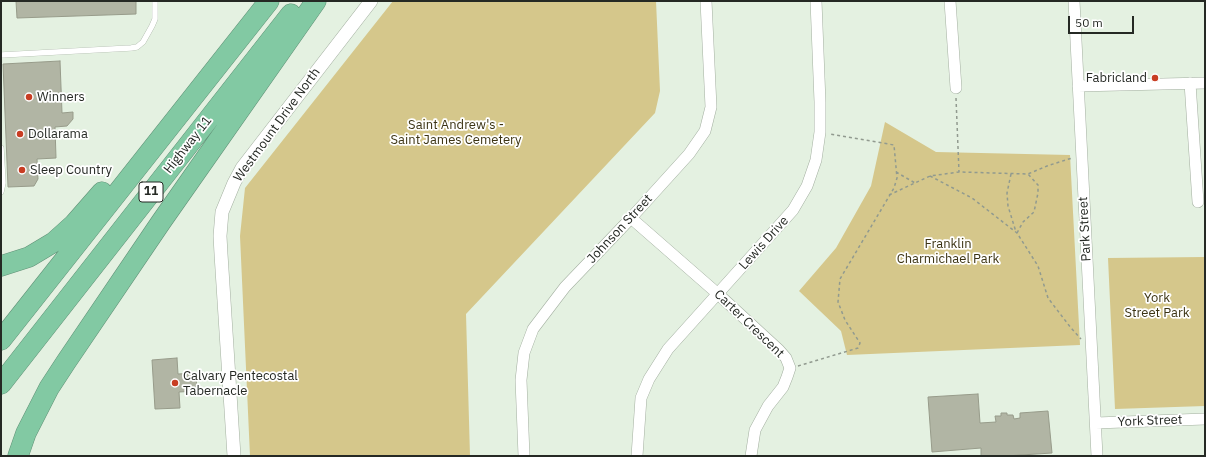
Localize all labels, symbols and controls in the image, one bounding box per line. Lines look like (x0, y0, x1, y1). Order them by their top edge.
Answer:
scale bar (1070, 8, 1136, 34)
text: 50 m (1075, 15, 1103, 30)
street label: Westmount Drive North (230, 65, 324, 185)
place label: Fabricland (1086, 70, 1147, 86)
marker: Fabricland (1150, 73, 1160, 83)
place label: Winners (37, 89, 85, 105)
marker: Winners (24, 92, 34, 102)
street label: Highway 11 (161, 113, 215, 177)
park label: Saint Andrew's - Saint James Cemetery (391, 117, 521, 148)
place label: Dollarama (28, 126, 88, 142)
marker: Dollarama (15, 129, 25, 139)
place label: Sleep Country (30, 162, 112, 178)
marker: Sleep Country (17, 165, 27, 175)
road number: 11 (139, 182, 163, 202)
street label: Johnson Street (584, 191, 656, 267)
street label: Park Street (1076, 196, 1094, 262)
street label: Lewis Drive (736, 213, 792, 273)
park label: Franklin Charmichael Park (897, 236, 999, 267)
street label: Carter Crescent (711, 287, 787, 361)
park label: York Street Park (1124, 290, 1190, 321)
place label: Calvary Pentecostal Tabernacle (183, 368, 298, 399)
marker: Calvary Pentecostal Tabernacle (170, 378, 180, 388)
street label: York Street (1117, 412, 1183, 430)

